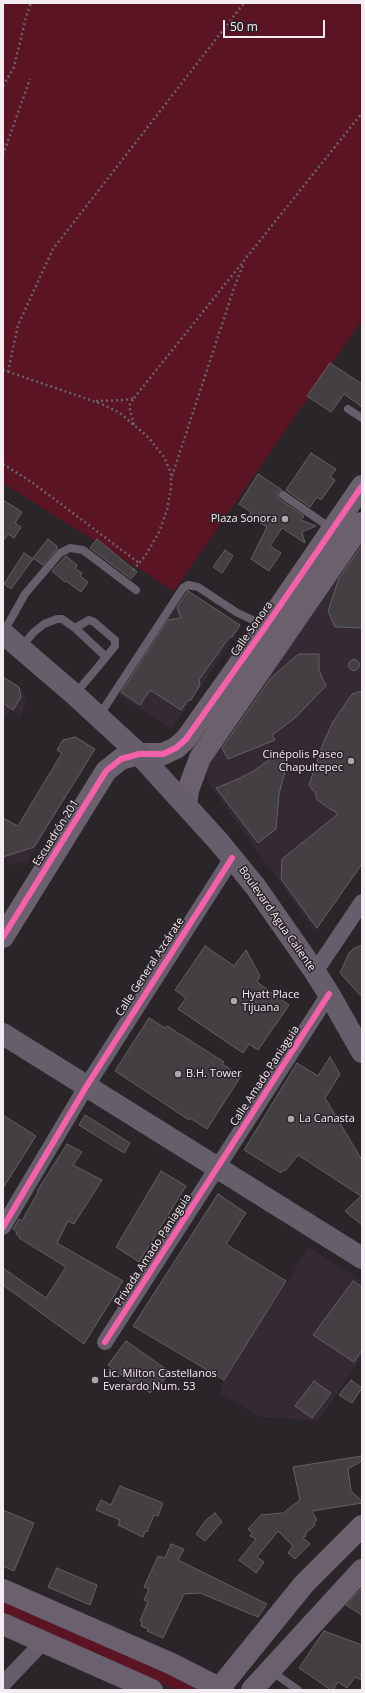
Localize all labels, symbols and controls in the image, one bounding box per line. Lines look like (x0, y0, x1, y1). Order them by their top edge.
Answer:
scale bar (225, 12, 327, 38)
text: 50 m (230, 18, 258, 35)
place label: Plaza Sonora (211, 512, 277, 526)
marker: Plaza Sonora (280, 514, 290, 524)
street label: Calle Sonora (228, 599, 276, 659)
place label: Cinépolis Paseo Chapultepec (263, 748, 343, 774)
marker: Cinépolis Paseo Chapultepec (346, 756, 356, 766)
street label: Escuadrón 201 (30, 797, 82, 869)
street label: Boulevard Agua Caliente (236, 864, 318, 974)
street label: Calle General Azcárate (113, 915, 187, 1019)
place label: Hyatt Place Tijuana (242, 988, 299, 1014)
marker: Hyatt Place Tijuana (229, 996, 239, 1006)
street label: Calle Amado Paniaguia (228, 1023, 302, 1129)
place label: B.H. Tower (186, 1067, 242, 1081)
marker: B.H. Tower (173, 1069, 183, 1079)
place label: La Canasta (299, 1112, 355, 1126)
marker: La Canasta (286, 1114, 296, 1124)
street label: Privada Amado Paniaguia (112, 1192, 194, 1308)
place label: Lic. Milton Castellanos Everardo Num. 53 (103, 1367, 217, 1393)
marker: Lic. Milton Castellanos Everardo Num. 53 (90, 1375, 100, 1385)

